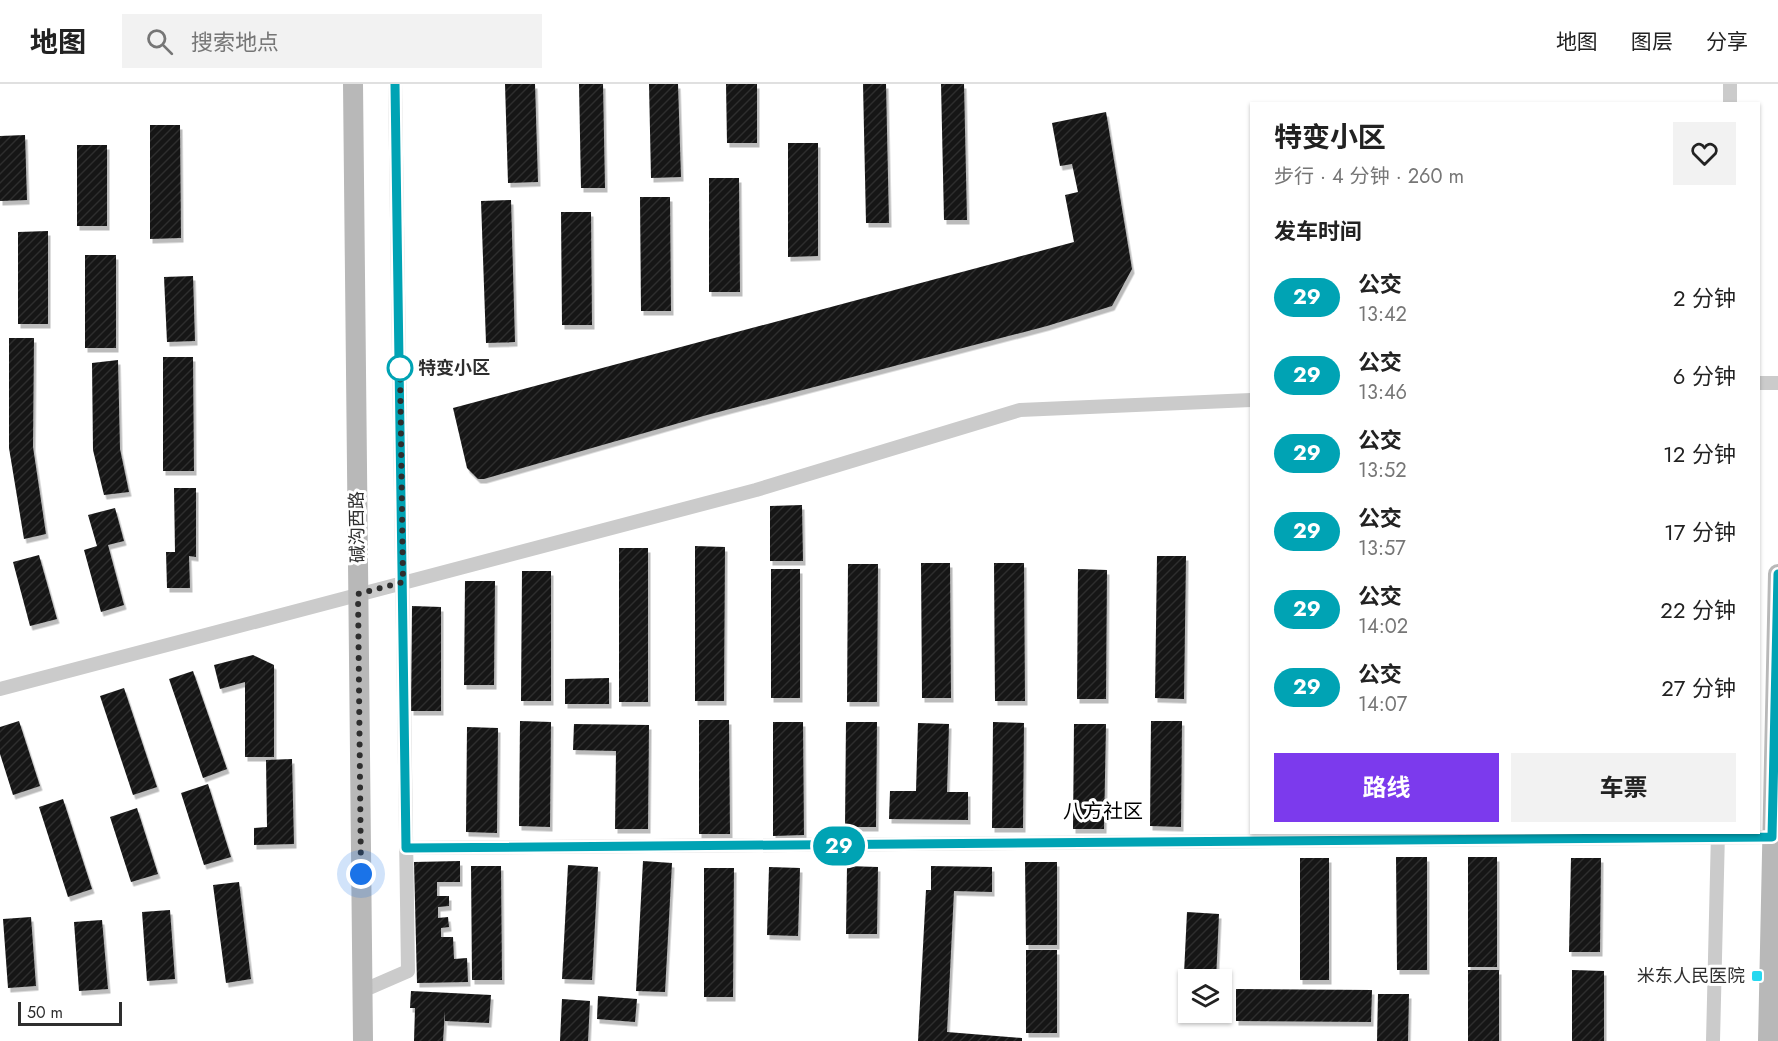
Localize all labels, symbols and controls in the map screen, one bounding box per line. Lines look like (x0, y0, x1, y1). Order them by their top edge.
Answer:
search box (122, 14, 542, 68)
text: 地图 (30, 22, 86, 63)
icon: search (143, 25, 176, 58)
text: 搜索地点 (191, 26, 279, 58)
text: 地图 (1556, 27, 1598, 57)
text: 图层 (1631, 27, 1673, 57)
text: 分享 (1706, 27, 1748, 57)
text: 特变小区 (1274, 117, 1386, 158)
button: heart (1673, 122, 1736, 185)
text: 步行 · 4 分钟 · 260 m (1274, 162, 1464, 191)
text: 发车时间 (1274, 215, 1362, 247)
text: 公交 (1358, 268, 1402, 300)
text: 29 (1293, 282, 1321, 312)
text: 2 分钟 (1673, 282, 1736, 314)
text: 13:42 (1358, 300, 1407, 329)
text: 公交 (1358, 346, 1402, 378)
marker: 特变小区 (387, 355, 413, 381)
place label: 特变小区 (418, 355, 490, 381)
text: 29 (1293, 360, 1321, 390)
text: 6 分钟 (1673, 360, 1736, 392)
text: 13:46 (1358, 378, 1407, 407)
text: 公交 (1358, 424, 1402, 456)
text: 29 (1293, 438, 1321, 468)
text: 12 分钟 (1663, 438, 1736, 470)
text: 13:52 (1358, 456, 1407, 485)
street label: 碱沟西路 (343, 491, 371, 563)
text: 公交 (1358, 502, 1402, 534)
text: 29 (1293, 516, 1321, 546)
text: 17 分钟 (1664, 516, 1736, 548)
text: 13:57 (1358, 534, 1406, 563)
text: 公交 (1358, 580, 1402, 612)
text: 29 (1293, 594, 1321, 624)
text: 22 分钟 (1660, 594, 1736, 626)
text: 14:02 (1358, 612, 1408, 641)
text: 公交 (1358, 658, 1402, 690)
text: 29 (1293, 672, 1321, 702)
text: 27 分钟 (1661, 672, 1736, 704)
text: 14:07 (1358, 690, 1407, 719)
button: 路线 (1274, 753, 1499, 822)
button: 车票 (1511, 753, 1736, 822)
district label: 八方社区 (1063, 797, 1143, 826)
line badge: 29 (812, 826, 866, 866)
text: 29 (825, 831, 853, 861)
your location (346, 859, 376, 889)
place label: 米东人民医院 (1637, 963, 1745, 989)
map controls (1178, 969, 1232, 1023)
button: layers (1178, 969, 1232, 1023)
marker: 米东人民医院 (1750, 969, 1764, 983)
scale bar (18, 999, 122, 1026)
text: 50 m (27, 1001, 63, 1024)

